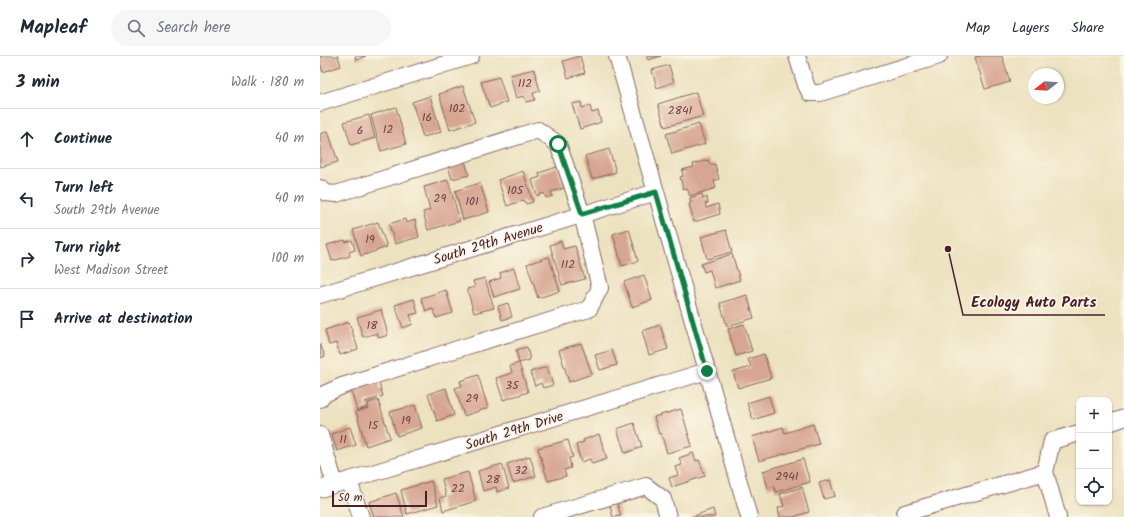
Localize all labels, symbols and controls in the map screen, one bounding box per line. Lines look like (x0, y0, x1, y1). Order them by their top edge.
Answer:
search box (111, 10, 391, 46)
text: Mapleaf (20, 13, 87, 43)
text: Search here (157, 16, 231, 40)
icon: search (125, 17, 147, 39)
text: Map (966, 17, 990, 39)
text: Layers (1012, 17, 1050, 39)
text: Share (1072, 17, 1104, 39)
north arrow (1028, 68, 1064, 104)
text: 3 min (16, 69, 60, 96)
text: Walk · 180 m (231, 72, 304, 93)
house number: 112 (518, 74, 532, 93)
house number: 102 (449, 99, 465, 118)
house number: 2841 (668, 101, 693, 120)
house number: 16 (422, 108, 432, 127)
house number: 12 (383, 120, 393, 139)
house number: 6 (357, 121, 363, 140)
text: Continue (54, 127, 112, 151)
icon: ahead (16, 128, 38, 150)
text: 40 m (275, 128, 304, 149)
route start (549, 135, 567, 153)
text: Turn left (54, 176, 114, 200)
house number: 105 (507, 181, 525, 200)
icon: left (16, 188, 38, 210)
text: 40 m (275, 188, 304, 209)
house number: 29 (434, 189, 447, 208)
house number: 101 (465, 192, 479, 211)
text: South 29th Avenue (54, 200, 160, 221)
street label: South 29th Avenue (431, 217, 547, 271)
house number: 19 (365, 230, 375, 249)
text: Turn right (54, 236, 121, 260)
icon: right (16, 248, 38, 270)
text: 100 m (271, 248, 304, 269)
house number: 112 (561, 255, 575, 274)
text: West Madison Street (54, 260, 168, 281)
callout: Ecology Auto Parts (963, 288, 1105, 315)
text: Ecology Auto Parts (971, 291, 1097, 315)
text: Arrive at destination (54, 307, 193, 331)
icon: arrive (16, 308, 38, 330)
house number: 18 (367, 316, 378, 335)
route end (698, 362, 716, 380)
house number: 35 (505, 376, 520, 395)
house number: 29 (466, 389, 479, 408)
map controls (1076, 397, 1112, 505)
button: + (1076, 397, 1112, 433)
street label: South 29th Drive (462, 405, 567, 456)
house number: 19 (401, 411, 411, 430)
house number: 15 (368, 416, 380, 435)
house number: 11 (339, 430, 347, 449)
button: − (1076, 433, 1112, 469)
house number: 32 (514, 461, 528, 480)
house number: 2941 (775, 467, 799, 486)
button: locate (1076, 469, 1112, 505)
house number: 28 (486, 470, 501, 489)
house number: 22 (451, 479, 465, 498)
scale bar (332, 489, 427, 508)
text: 50 m (338, 489, 363, 507)

